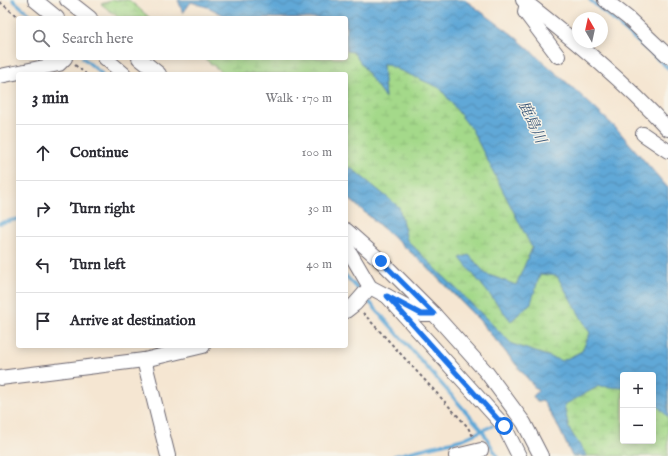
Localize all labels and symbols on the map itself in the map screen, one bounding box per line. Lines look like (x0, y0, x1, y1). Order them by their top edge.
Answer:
north arrow (572, 12, 608, 48)
water label: 鹿島川 (514, 98, 551, 148)
route end (372, 252, 390, 270)
route start (495, 417, 513, 435)

